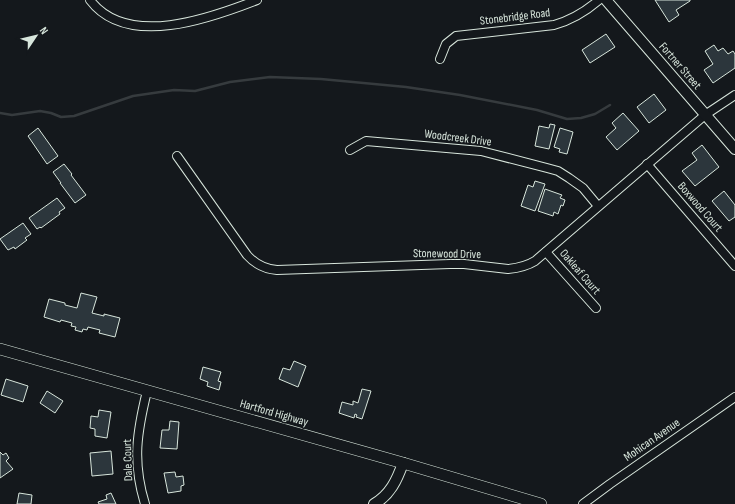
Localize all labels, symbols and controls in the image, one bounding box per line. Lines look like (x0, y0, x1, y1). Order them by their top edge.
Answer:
street label: Stonebridge Road (479, 5, 551, 29)
north arrow (16, 16, 56, 56)
text: N (37, 24, 51, 37)
street label: Fortner Street (656, 39, 705, 93)
street label: Woodcreek Drive (424, 126, 493, 150)
street label: Boxwood Court (674, 179, 726, 235)
street label: Stonewood Drive (413, 246, 481, 262)
street label: Oakleaf Court (556, 246, 604, 298)
street label: Hartford Highway (238, 396, 310, 430)
street label: Mohican Avenue (621, 415, 683, 465)
street label: Dale Court (120, 438, 136, 481)

